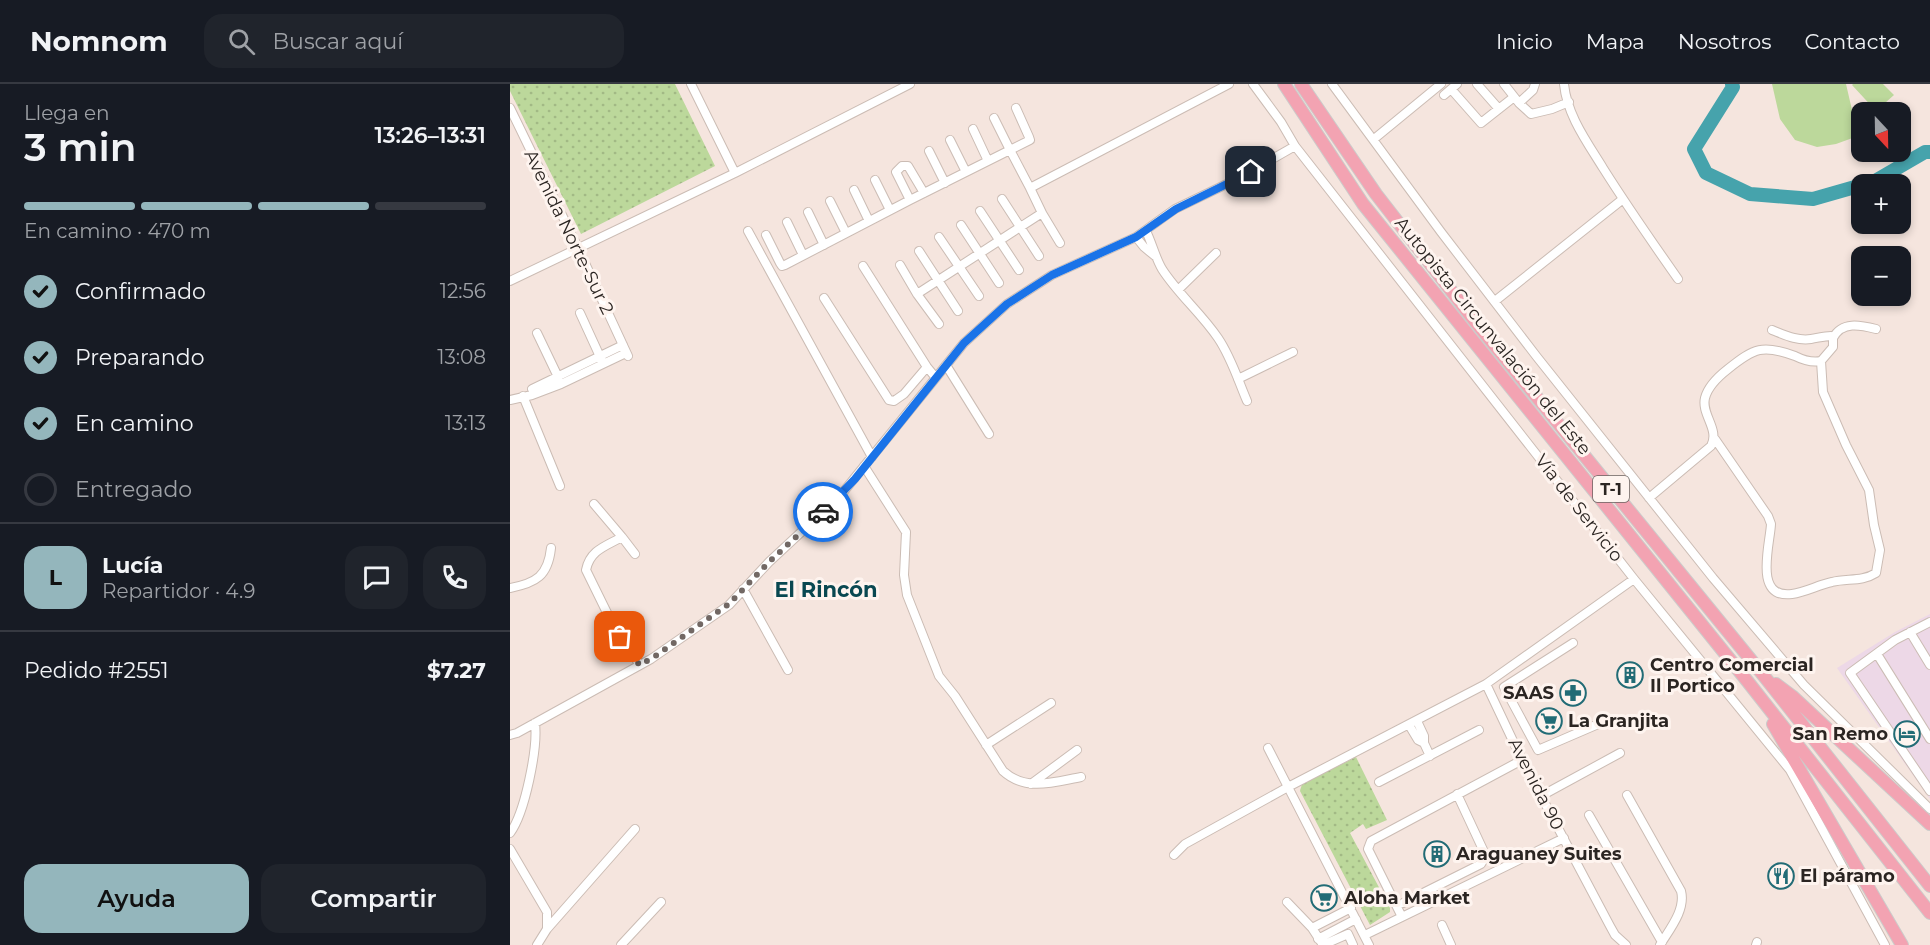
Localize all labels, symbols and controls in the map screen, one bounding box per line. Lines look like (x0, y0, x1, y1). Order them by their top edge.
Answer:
search box (204, 14, 624, 68)
text: Nomnom (30, 24, 168, 58)
icon: search (225, 25, 258, 58)
text: Buscar aquí (273, 28, 403, 55)
text: Inicio (1496, 29, 1553, 54)
text: Mapa (1586, 29, 1645, 54)
text: Nosotros (1678, 29, 1771, 54)
text: Contacto (1804, 29, 1900, 54)
text: Llega en (24, 101, 110, 125)
north arrow (1851, 102, 1911, 162)
map controls (1851, 102, 1911, 306)
text: 13:26–13:31 (374, 122, 486, 149)
text: 3 min (24, 123, 137, 171)
street label: Avenida Norte-Sur 2 (520, 146, 618, 318)
pin (1225, 146, 1276, 197)
icon: home (1234, 155, 1267, 188)
button: + (1851, 174, 1911, 234)
street label: Autopista Circunvalación del Este (1390, 213, 1596, 459)
text: En camino · 470 m (24, 219, 211, 243)
button: − (1851, 246, 1911, 306)
icon: check (24, 275, 57, 308)
text: Confirmado (75, 278, 206, 305)
text: 12:56 (440, 279, 486, 303)
icon: check (24, 341, 57, 374)
text: Preparando (75, 344, 204, 371)
text: 13:08 (437, 345, 486, 369)
icon: check (24, 407, 57, 440)
text: En camino (75, 410, 194, 437)
text: 13:13 (445, 411, 486, 435)
street label: Vía de Servicio (1530, 450, 1628, 566)
text: Entregado (75, 476, 192, 503)
road number: T-1 (1593, 476, 1629, 502)
courier (793, 482, 853, 542)
icon: car (807, 496, 840, 529)
button: chat (345, 546, 408, 609)
button: phone (423, 546, 486, 609)
text: Lucía (102, 552, 163, 579)
text: L (49, 564, 62, 591)
district label: El Rincón (774, 577, 878, 602)
text: Repartidor · 4.9 (102, 579, 255, 603)
pin (594, 611, 645, 662)
icon: bag (603, 620, 636, 653)
place label: Centro Comercial Il Portico (1650, 654, 1814, 697)
text: Pedido #2551 (24, 657, 169, 684)
text: $7.27 (427, 657, 486, 684)
building icon: Centro Comercial Il Portico (1615, 660, 1645, 690)
pharmacy icon: SAAS (1558, 678, 1588, 708)
place label: SAAS (1503, 682, 1554, 704)
supermarket icon: La Granjita (1534, 706, 1564, 736)
place label: La Granjita (1568, 710, 1669, 732)
hotel icon: San Remo (1892, 719, 1922, 749)
place label: San Remo (1793, 723, 1888, 745)
street label: Avenida 90 (1503, 734, 1569, 834)
building icon: Araguaney Suites (1422, 839, 1452, 869)
place label: Araguaney Suites (1455, 843, 1622, 865)
restaurant icon: El páramo (1766, 861, 1796, 891)
button: Ayuda (24, 864, 249, 933)
button: Compartir (261, 864, 486, 933)
place label: El páramo (1800, 865, 1895, 887)
supermarket icon: Aloha Market (1309, 883, 1339, 913)
place label: Aloha Market (1343, 887, 1470, 909)

